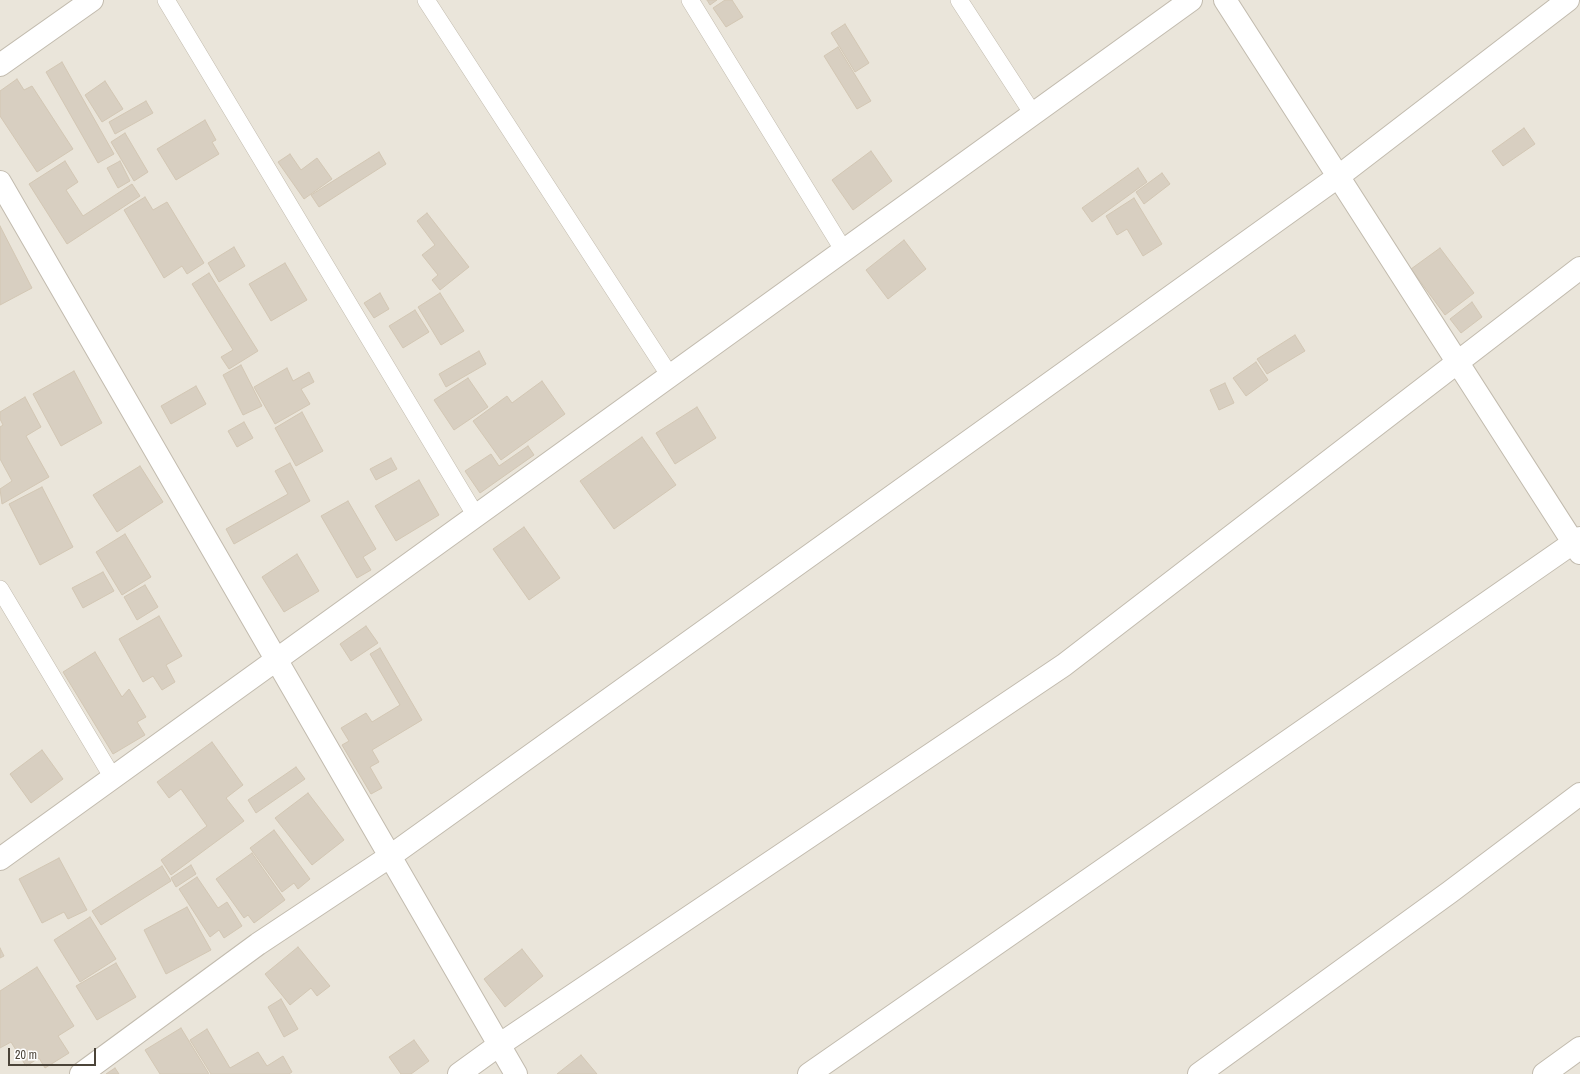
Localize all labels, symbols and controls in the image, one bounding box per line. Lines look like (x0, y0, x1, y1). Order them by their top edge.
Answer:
scale bar (10, 1040, 98, 1066)
text: 20 m (15, 1047, 37, 1063)

